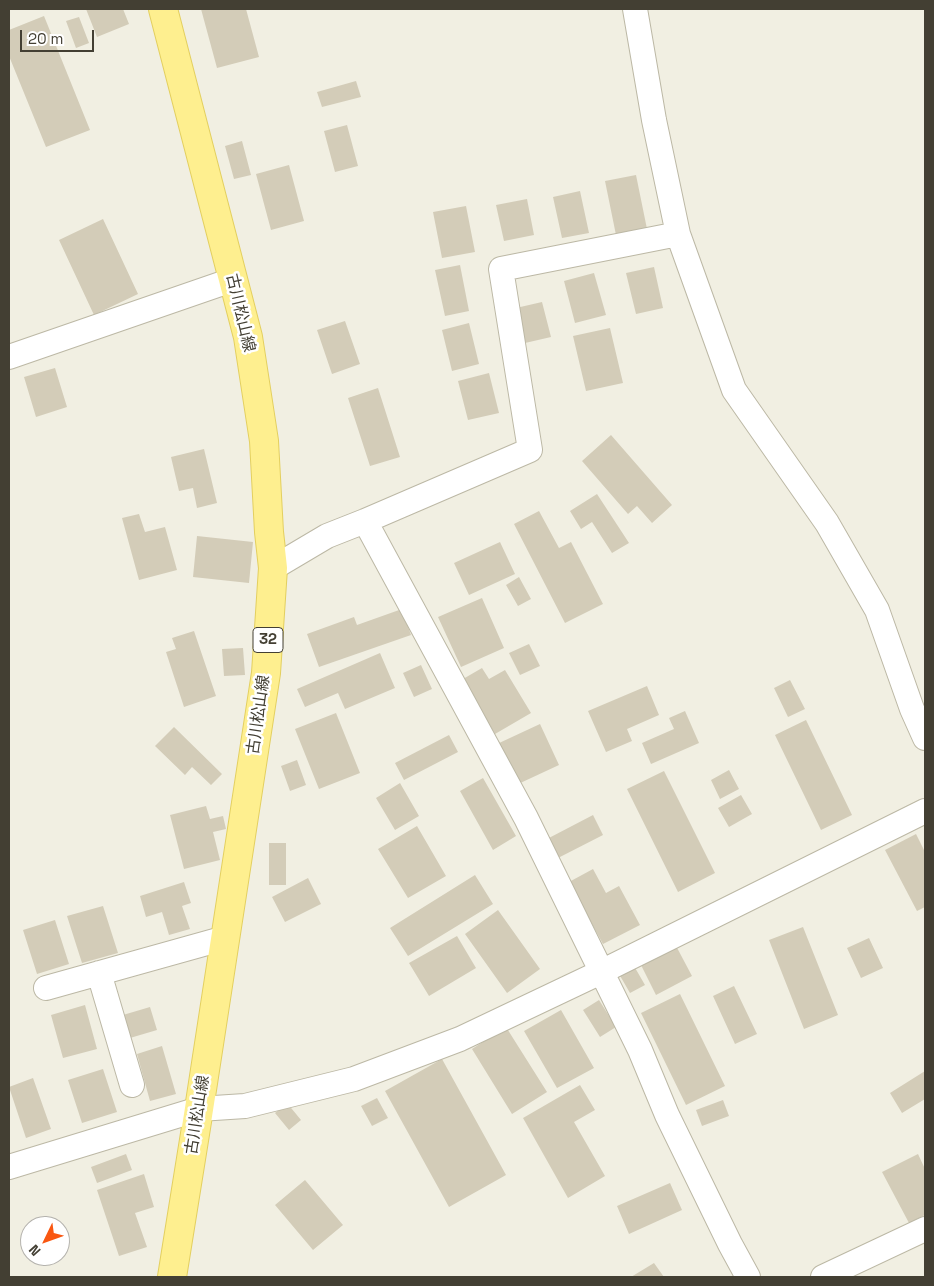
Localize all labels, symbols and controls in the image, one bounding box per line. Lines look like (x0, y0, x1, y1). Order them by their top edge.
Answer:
scale bar (22, 20, 96, 52)
text: 20 m (28, 29, 63, 48)
street label: 古川松山線 (222, 272, 258, 354)
road number: 32 (253, 628, 283, 652)
street label: 古川松山線 (244, 674, 274, 756)
street label: 古川松山線 (182, 1074, 214, 1156)
north arrow (20, 1216, 70, 1266)
text: N (25, 1241, 44, 1260)

